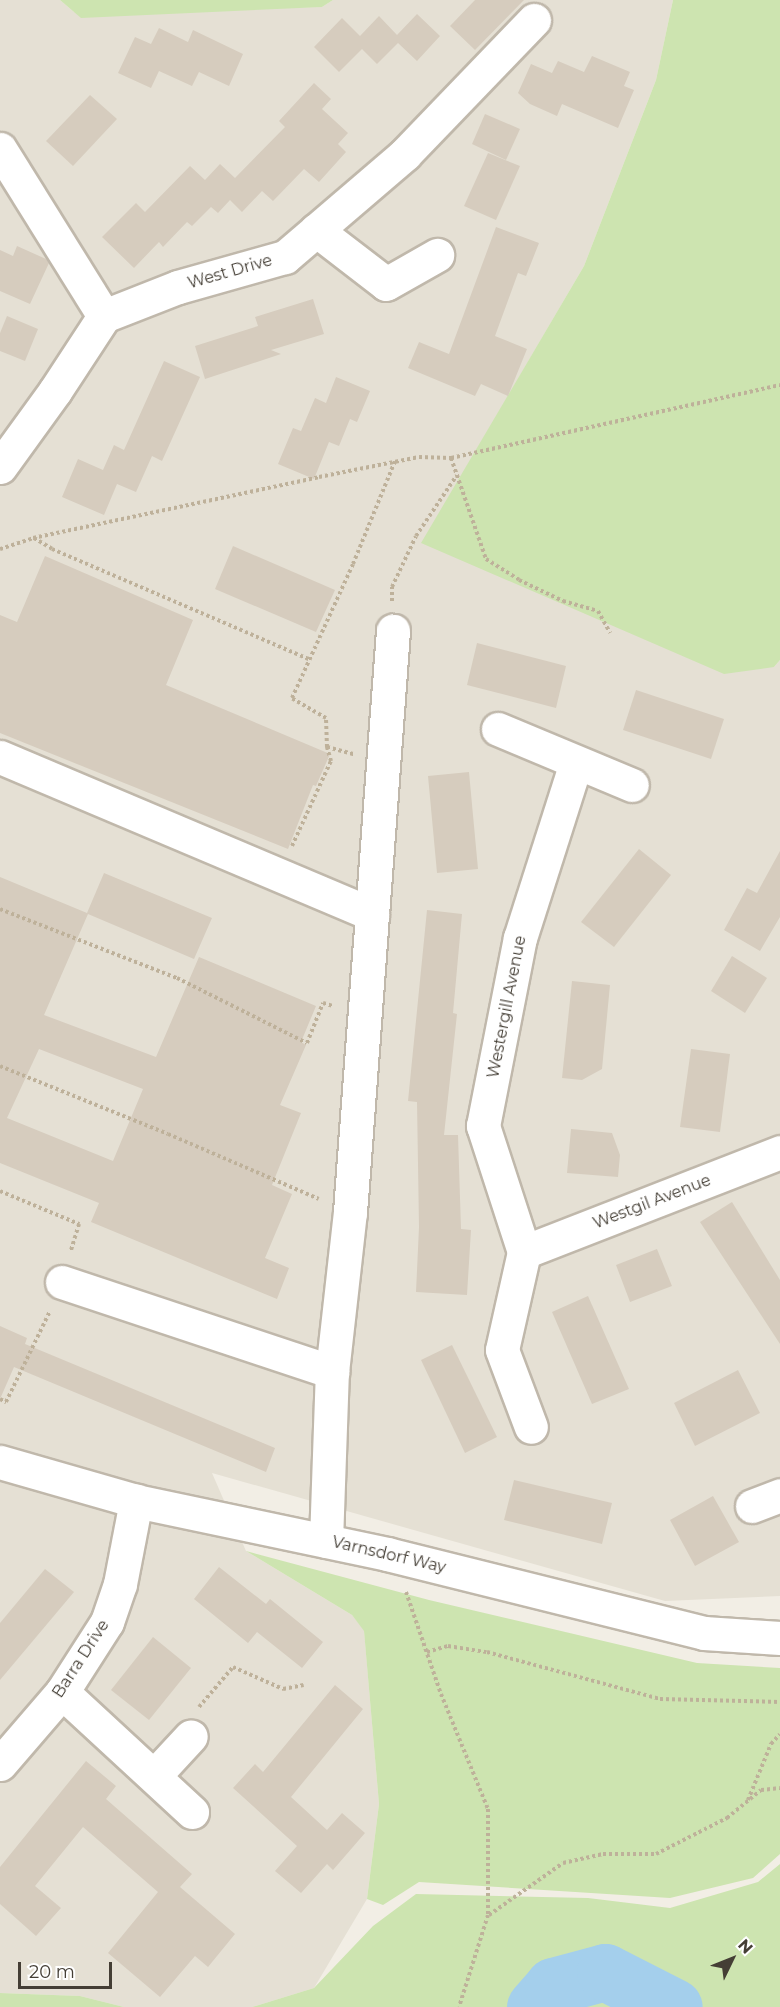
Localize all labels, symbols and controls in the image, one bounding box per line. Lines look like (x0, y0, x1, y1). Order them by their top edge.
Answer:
street label: West Drive (186, 251, 274, 293)
street label: Westergill Avenue (484, 934, 530, 1080)
street label: Westgil Avenue (590, 1171, 714, 1233)
street label: Varnsdorf Way (330, 1533, 448, 1577)
street label: Barra Drive (49, 1616, 113, 1702)
north arrow (702, 1929, 762, 1989)
text: N (734, 1935, 757, 1958)
scale bar (21, 1950, 116, 1988)
text: 20 m (29, 1961, 75, 1983)

